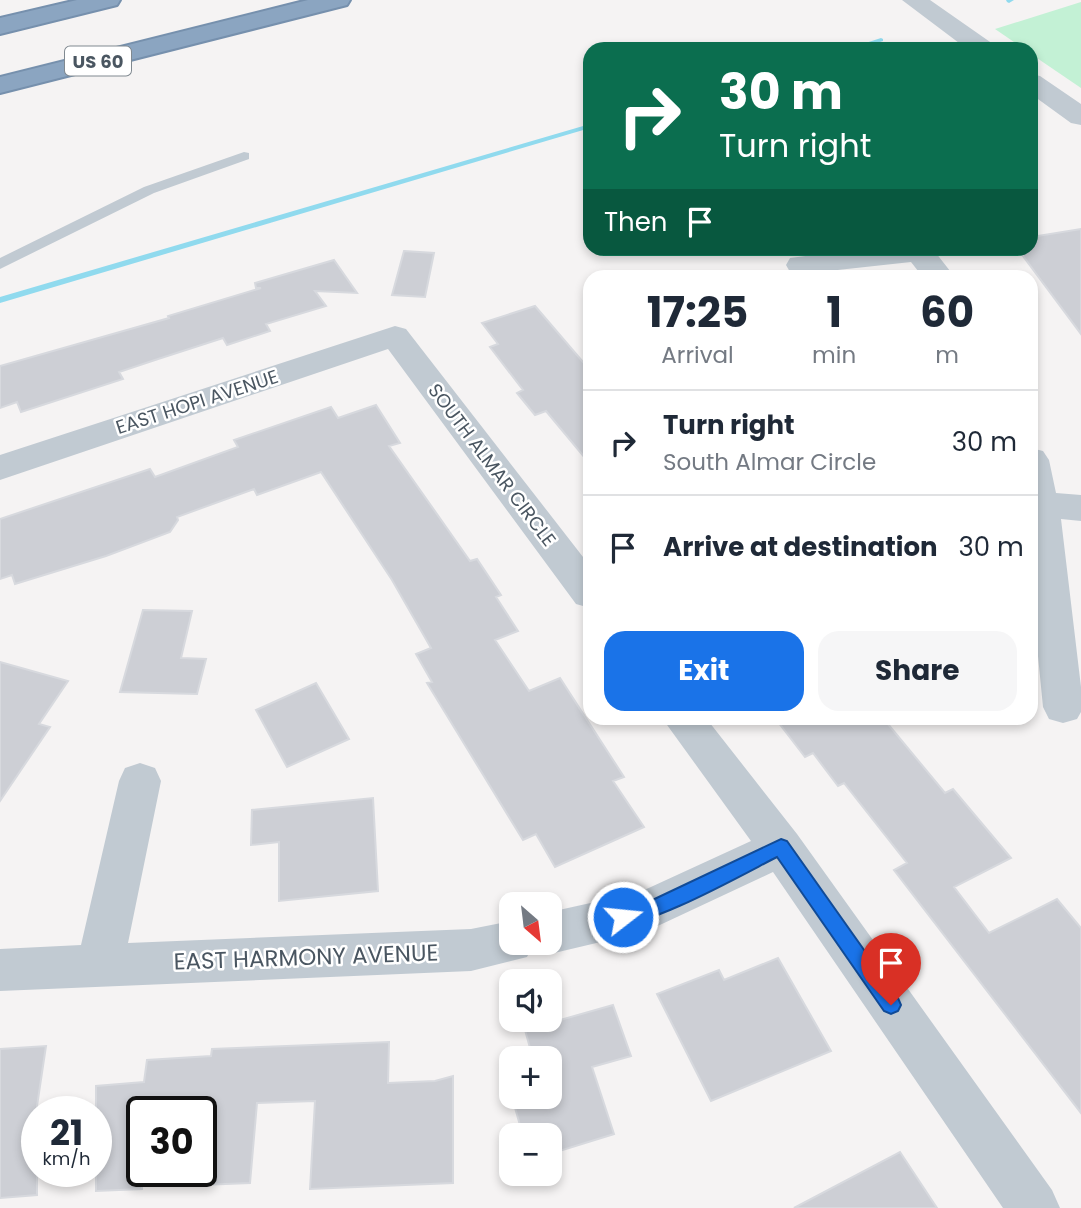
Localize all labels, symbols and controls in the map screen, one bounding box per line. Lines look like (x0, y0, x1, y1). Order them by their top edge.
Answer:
road number: US 60 (65, 46, 131, 76)
text: 30 m (719, 58, 843, 126)
icon: right (604, 70, 695, 161)
text: Turn right (719, 123, 871, 168)
icon: arrive (681, 203, 719, 241)
text: Then (604, 204, 667, 240)
text: 17:25 (647, 283, 748, 342)
text: 1 (826, 283, 842, 342)
text: 60 (920, 283, 974, 342)
text: Arrival (661, 339, 734, 371)
text: min (812, 339, 856, 371)
text: m (935, 339, 959, 371)
street label: EAST HOPI AVENUE (112, 363, 282, 441)
street label: SOUTH ALMAR CIRCLE (422, 378, 562, 552)
text: Turn right (663, 407, 795, 443)
icon: right (604, 424, 642, 462)
text: 30 m (952, 424, 1017, 460)
text: South Almar Circle (663, 446, 876, 478)
icon: arrive (604, 529, 642, 567)
text: Arrive at destination (663, 529, 938, 565)
text: 30 m (959, 529, 1024, 565)
button: Exit (604, 631, 804, 711)
button: Share (818, 631, 1017, 711)
position arrow (586, 880, 660, 954)
north arrow (499, 892, 562, 956)
map controls (499, 892, 562, 1186)
pin (861, 933, 921, 1005)
street label: EAST HARMONY AVENUE (173, 936, 439, 978)
icon: arrive (872, 944, 910, 982)
button: sound (499, 969, 562, 1032)
button: + (499, 1046, 562, 1109)
speed limit sign: 30 (126, 1096, 217, 1187)
text: 21 (50, 1108, 83, 1157)
button: − (499, 1123, 562, 1186)
text: km/h (43, 1146, 90, 1171)

